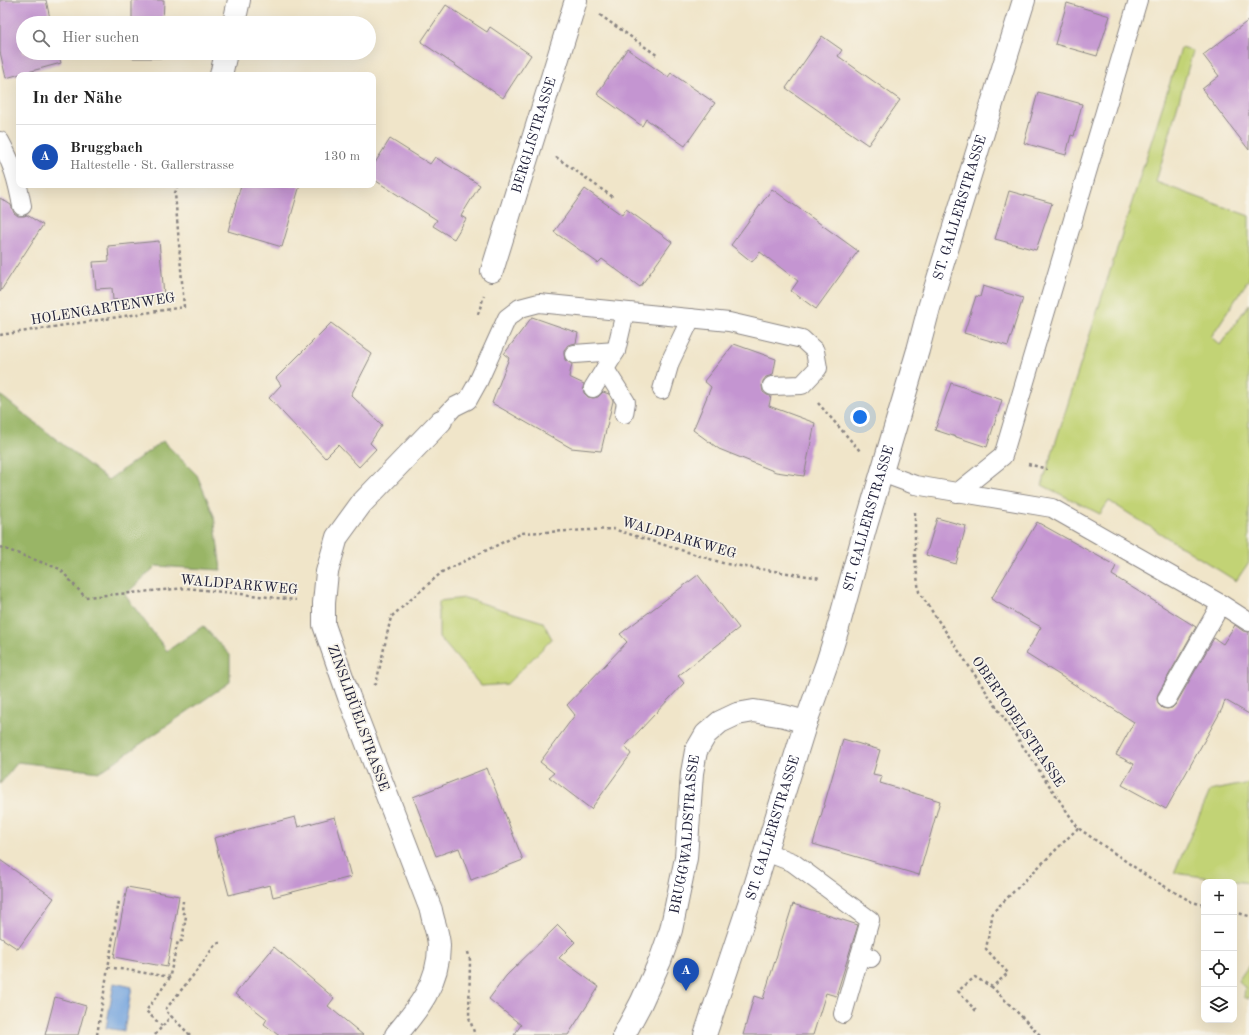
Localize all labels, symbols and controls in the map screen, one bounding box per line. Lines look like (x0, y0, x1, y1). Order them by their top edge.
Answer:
search box (16, 16, 376, 60)
icon: search (30, 27, 52, 49)
text: Hier suchen (62, 31, 139, 46)
street label: BERGLISTRASSE (509, 76, 559, 195)
text: In der Nähe (32, 90, 122, 107)
street label: ST. GALLERSTRASSE (931, 133, 989, 282)
text: Bruggbach (70, 141, 143, 156)
text: A (40, 150, 50, 163)
text: 130 m (323, 150, 360, 163)
text: Haltestelle · St. Gallerstrasse (70, 159, 234, 172)
street label: HOLENGARTENWEG (30, 291, 176, 327)
your location (850, 407, 870, 427)
street label: ST. GALLERSTRASSE (841, 444, 896, 593)
street label: WALDPARKWEG (620, 515, 738, 561)
street label: WALDPARKWEG (179, 573, 299, 597)
street label: ZINSLIBÜELSTRASSE (325, 642, 394, 793)
street label: OBERTOBELSTRASSE (969, 654, 1067, 790)
street label: BRUGGWALDSTRASSE (668, 754, 702, 915)
street label: ST. GALLERSTRASSE (744, 754, 802, 902)
map controls (1201, 879, 1237, 1023)
button: + (1201, 879, 1237, 915)
button: − (1201, 915, 1237, 951)
button: locate (1201, 951, 1237, 987)
pin: A (673, 958, 699, 991)
button: layers (1201, 987, 1237, 1023)

